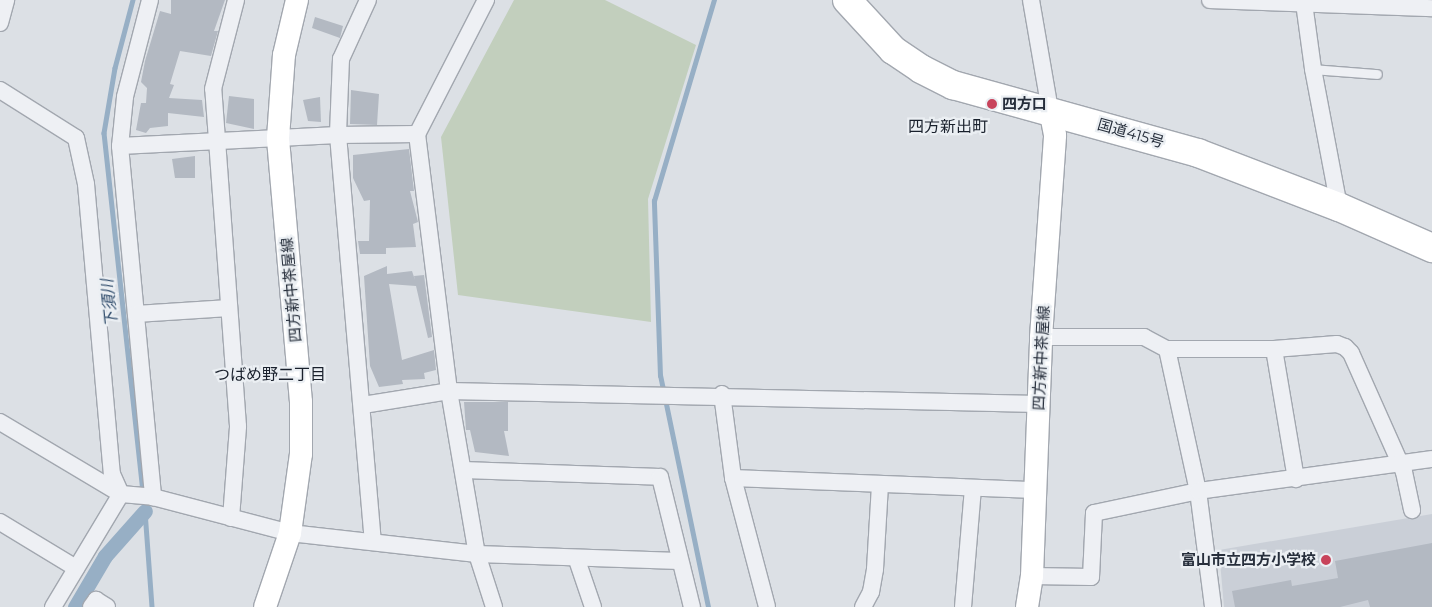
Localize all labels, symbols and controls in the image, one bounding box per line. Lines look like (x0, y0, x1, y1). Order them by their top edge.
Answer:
place label: 四方口 (1002, 95, 1047, 113)
marker: 四方口 (986, 98, 998, 110)
street label: 国道415号 (1096, 115, 1166, 151)
district label: 四方新出町 (908, 117, 988, 137)
street label: 四方新中茶屋線 (277, 237, 305, 343)
water label: 下須川 (98, 278, 122, 328)
street label: 四方新中茶屋線 (1029, 305, 1053, 411)
district label: つばめ野二丁目 (214, 365, 326, 385)
place label: 富山市立四方小学校 (1181, 551, 1316, 569)
marker: 富山市立四方小学校 (1320, 554, 1332, 566)

